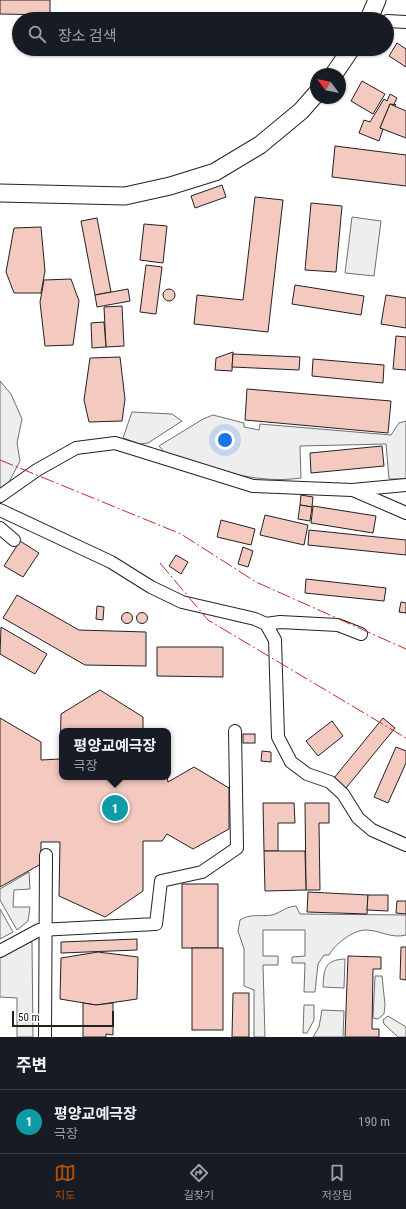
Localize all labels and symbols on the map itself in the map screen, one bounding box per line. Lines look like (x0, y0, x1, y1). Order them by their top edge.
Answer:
north arrow (310, 68, 346, 104)
your location (215, 430, 235, 450)
pin: 1 (102, 793, 128, 823)
scale bar (12, 1009, 114, 1028)

